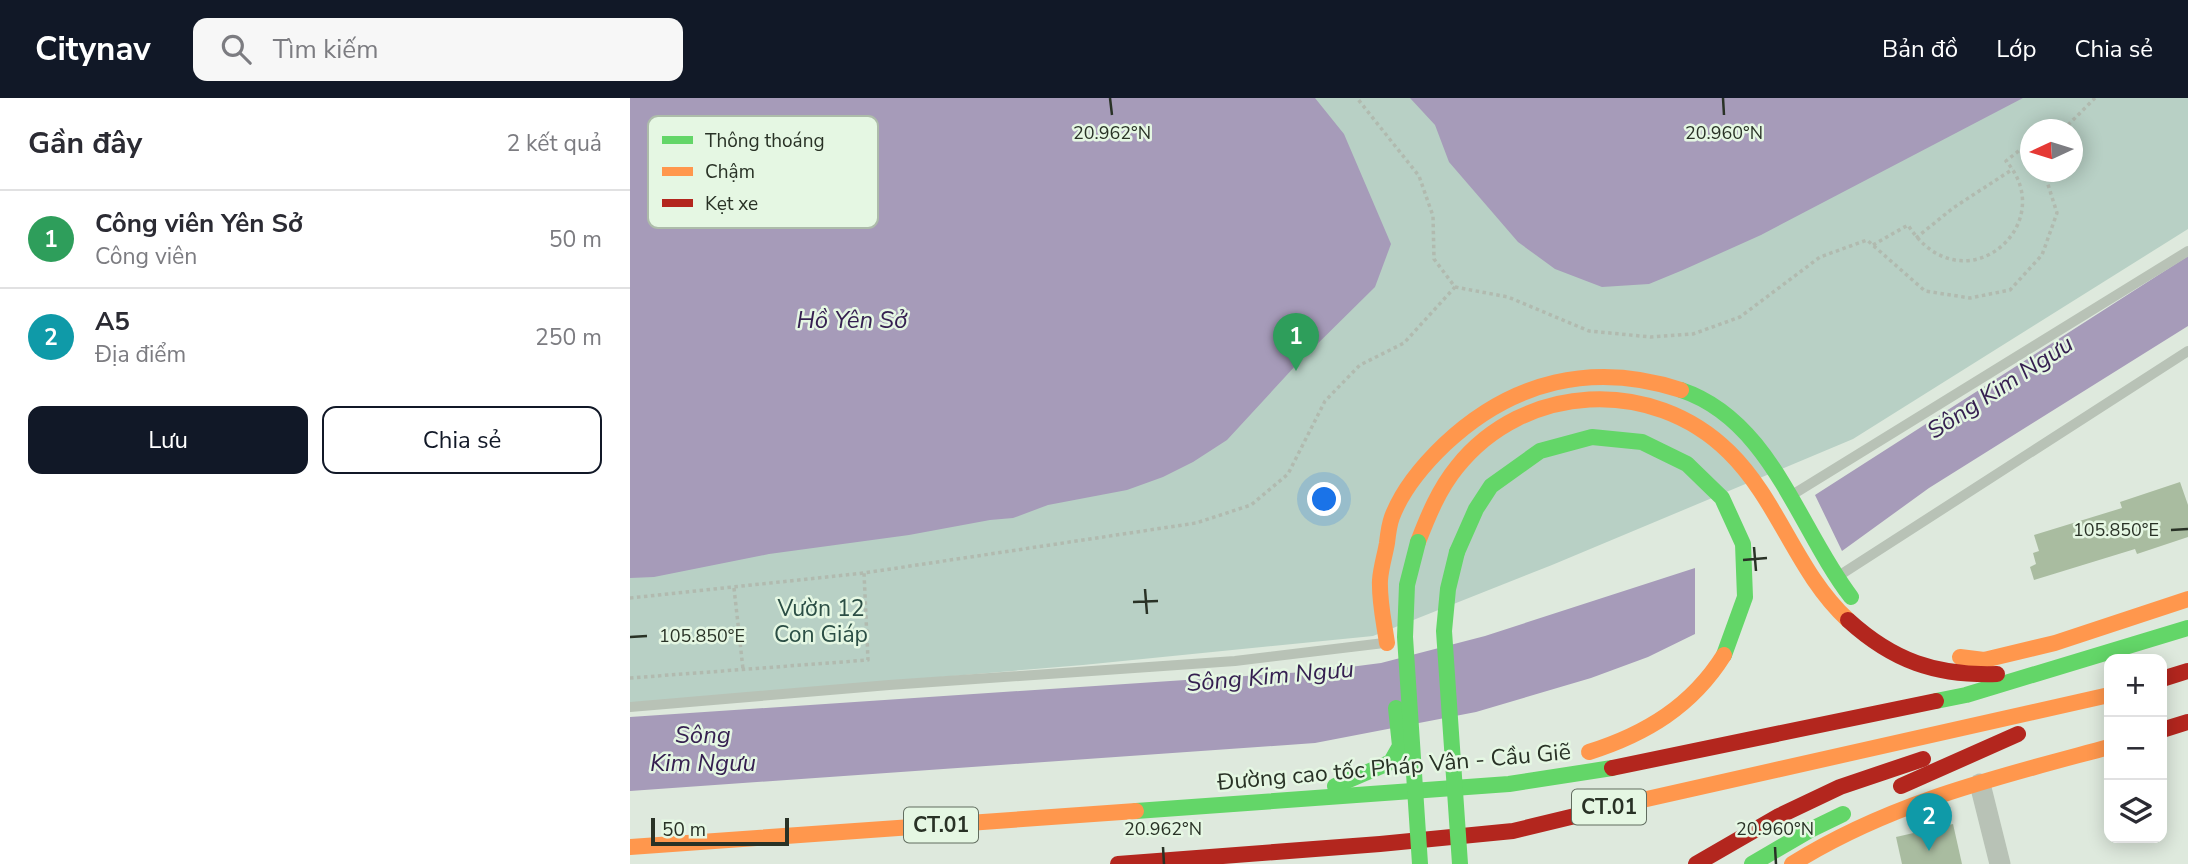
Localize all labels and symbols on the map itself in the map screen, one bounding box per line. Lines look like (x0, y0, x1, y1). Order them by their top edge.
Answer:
legend (648, 116, 878, 228)
north arrow (2020, 119, 2083, 182)
text: 20.962°N (1073, 121, 1151, 145)
text: 20.960°N (1685, 121, 1763, 145)
text: Thông thoáng (705, 128, 825, 154)
text: Chậm (705, 159, 755, 185)
text: Kẹt xe (705, 191, 758, 217)
water label: Hồ Yên Sở (797, 304, 908, 336)
pin: 1 (1273, 313, 1319, 371)
water label: Sông Kim Ngưu (1921, 328, 2079, 446)
your location (1307, 482, 1341, 516)
text: 105.850°E (2073, 518, 2159, 542)
park label: Vườn 12 Con Giáp (774, 593, 868, 650)
text: 105.850°E (659, 624, 745, 648)
water label: Sông Kim Ngưu (1185, 653, 1355, 699)
water label: Sông Kim Ngưu (650, 719, 756, 779)
street label: Đường cao tốc Pháp Vân - Cầu Giẽ (1215, 736, 1572, 798)
road number: CT.01 (1572, 790, 1646, 824)
pin: 2 (1906, 793, 1952, 851)
road number: CT.01 (904, 808, 978, 842)
scale bar (651, 815, 789, 847)
text: 20.962°N (1124, 817, 1202, 841)
text: 20.960°N (1736, 817, 1814, 841)

